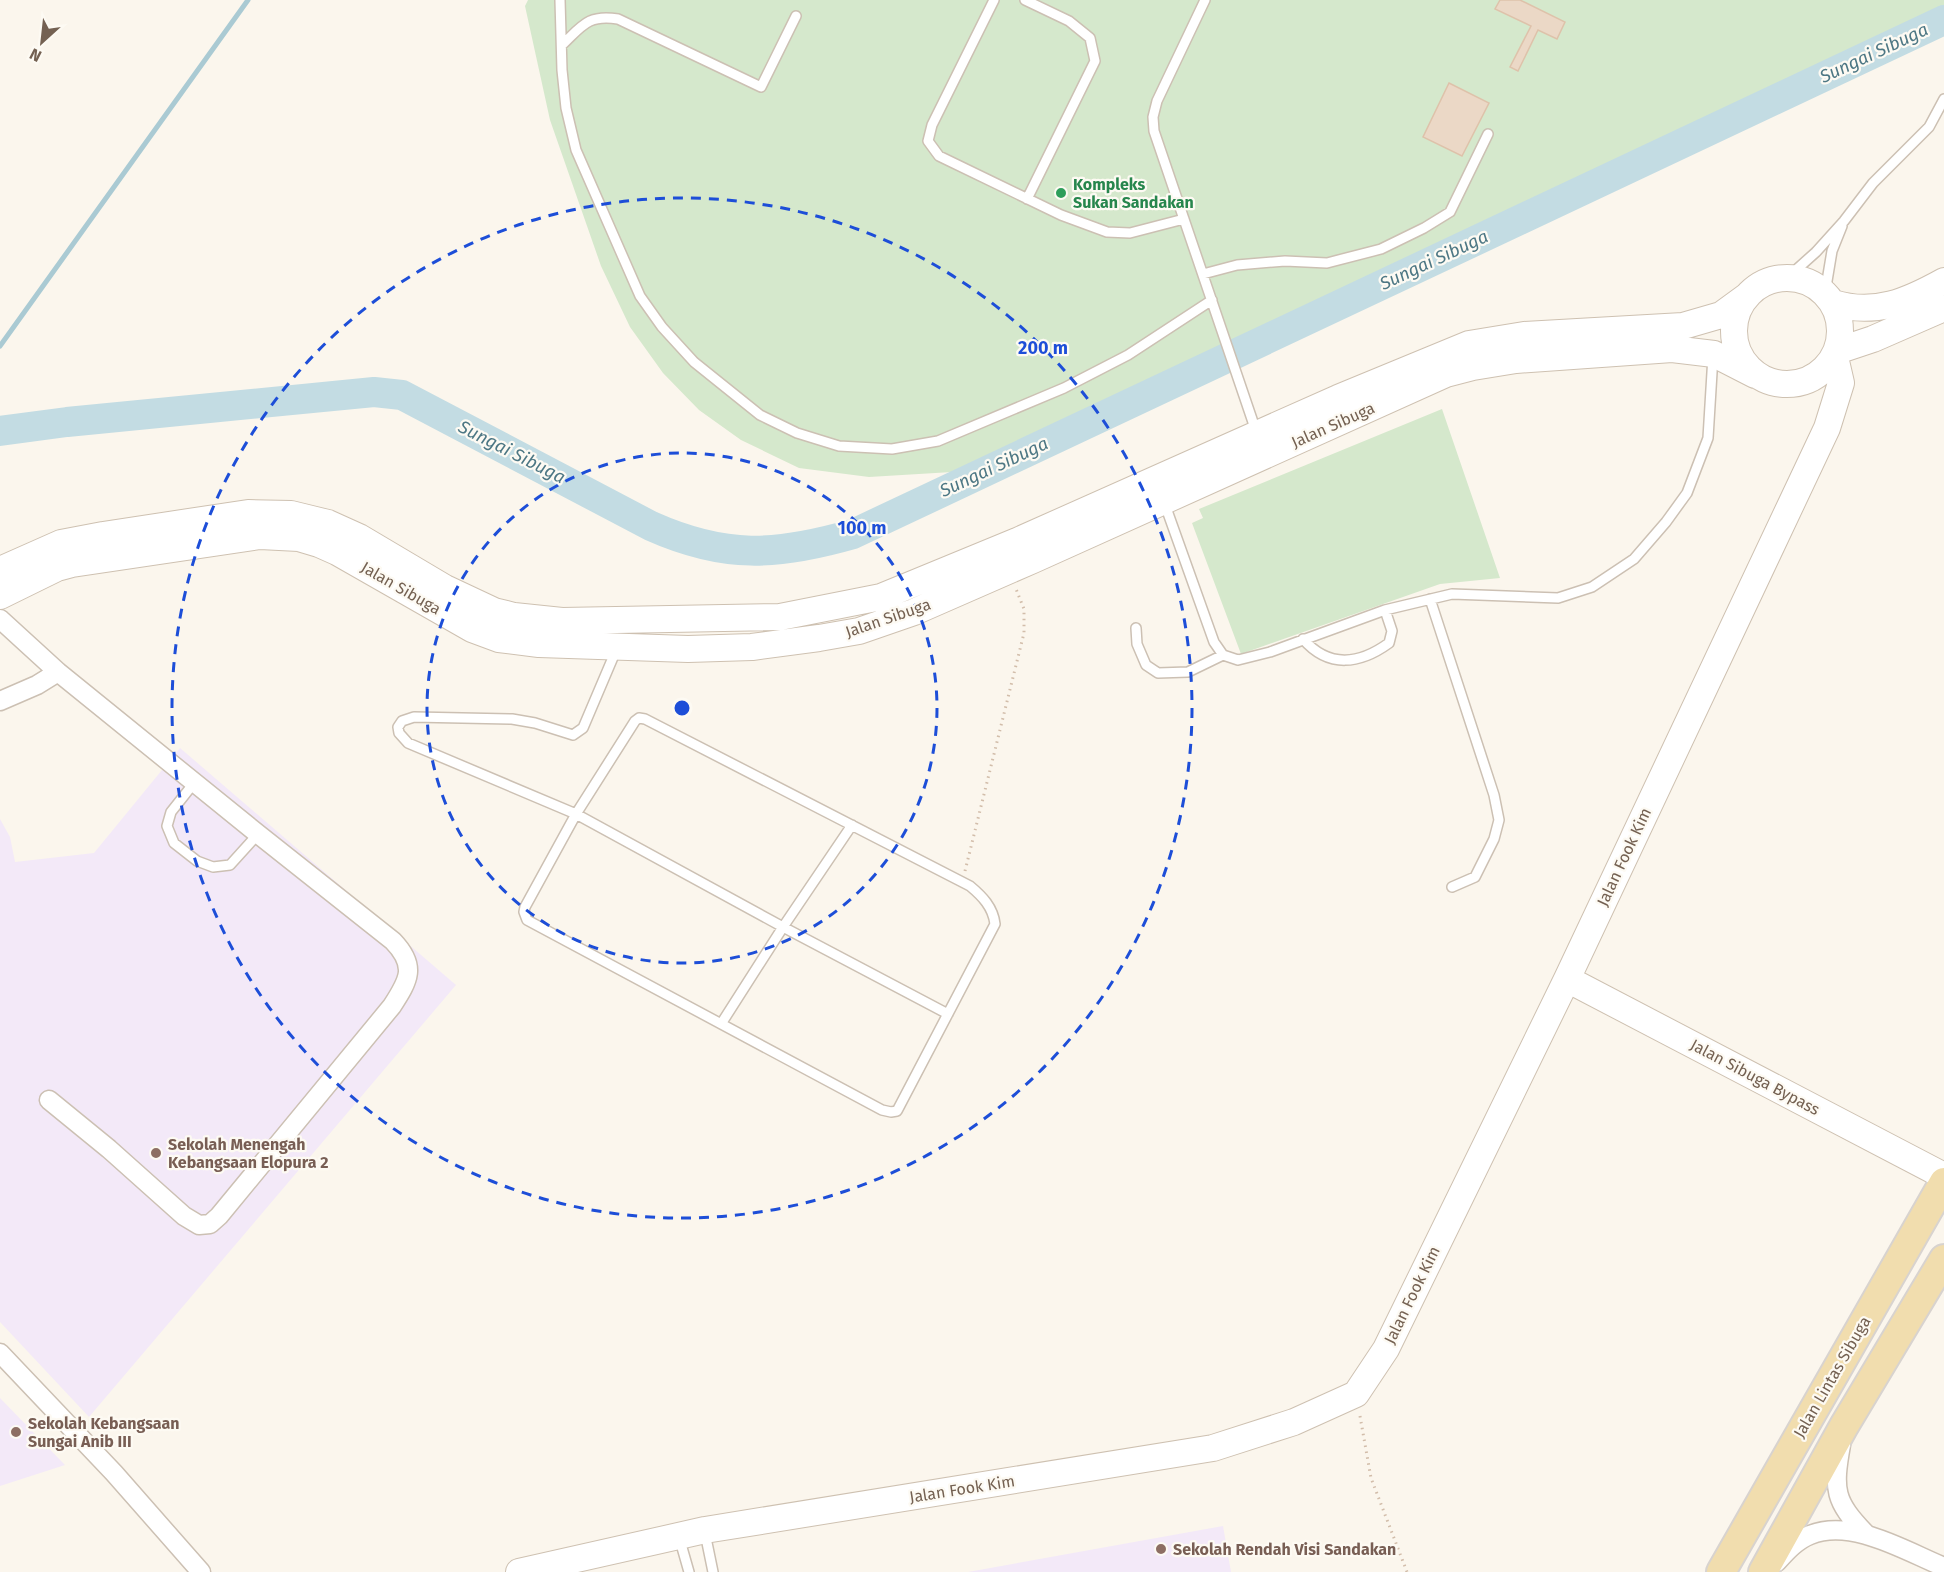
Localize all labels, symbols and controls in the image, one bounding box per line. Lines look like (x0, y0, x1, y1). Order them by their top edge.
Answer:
north arrow (12, 12, 72, 72)
water label: Sungai Sibuga (1815, 18, 1932, 88)
text: N (26, 44, 44, 66)
place label: Kompleks Sukan Sandakan (1073, 175, 1194, 212)
marker: Kompleks Sukan Sandakan (1054, 186, 1068, 200)
water label: Sungai Sibuga (1375, 225, 1492, 295)
text: 200 m (1018, 337, 1068, 359)
street label: Jalan Sibuga (1288, 398, 1378, 452)
water label: Sungai Sibuga (454, 415, 569, 488)
water label: Sungai Sibuga (935, 432, 1052, 502)
text: 100 m (838, 517, 886, 539)
street label: Jalan Sibuga (358, 557, 444, 619)
street label: Jalan Sibuga (843, 595, 933, 641)
centre of rings (672, 698, 692, 718)
street label: Jalan Fook Kim (1593, 805, 1655, 909)
street label: Jalan Sibuga Bypass (1687, 1035, 1823, 1119)
place label: Sekolah Menengah Kebangsaan Elopura 2 (168, 1135, 328, 1172)
marker: Sekolah Menengah Kebangsaan Elopura 2 (149, 1146, 163, 1160)
street label: Jalan Fook Kim (1380, 1243, 1444, 1347)
street label: Jalan Lintas Sibuga (1790, 1313, 1874, 1441)
place label: Sekolah Kebangsaan Sungai Anib III (28, 1414, 179, 1451)
marker: Sekolah Kebangsaan Sungai Anib III (9, 1425, 23, 1439)
street label: Jalan Fook Kim (908, 1471, 1016, 1507)
place label: Sekolah Rendah Visi Sandakan (1173, 1540, 1396, 1559)
marker: Sekolah Rendah Visi Sandakan (1154, 1542, 1168, 1556)

